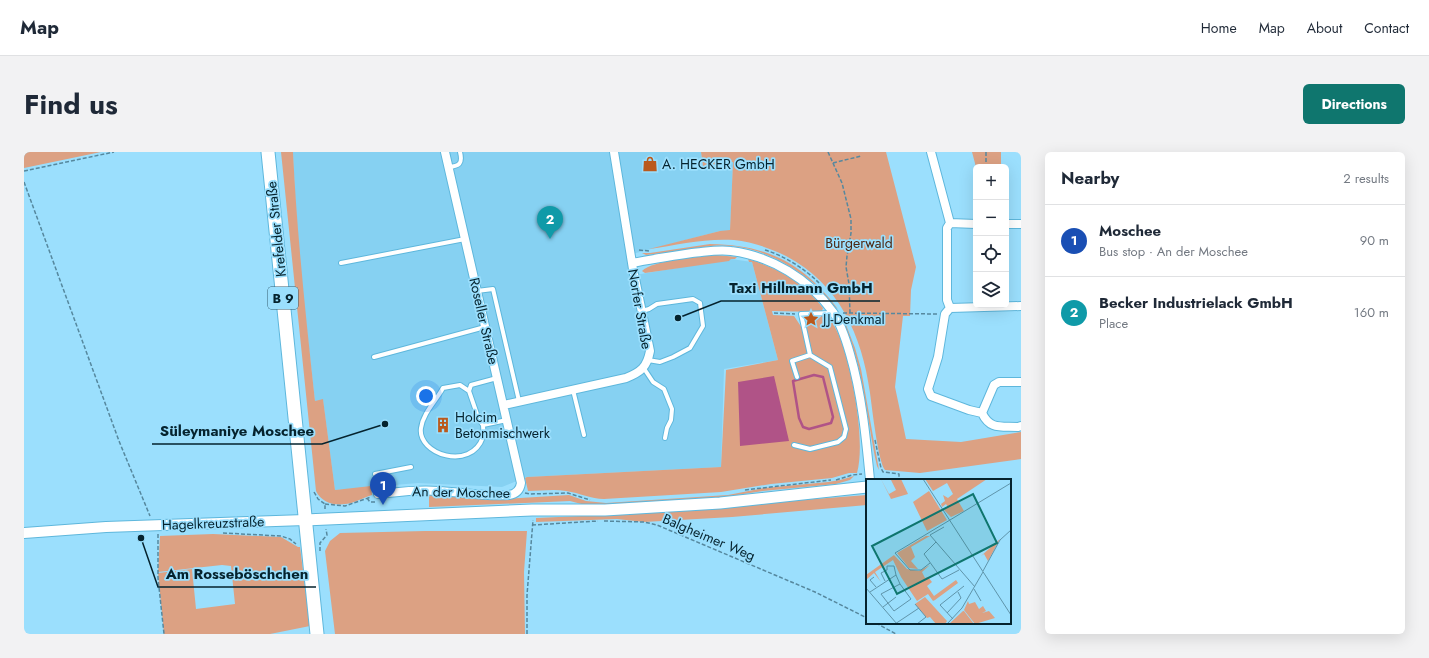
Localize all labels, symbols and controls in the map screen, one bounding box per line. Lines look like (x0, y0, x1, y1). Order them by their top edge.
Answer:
text: Map (20, 14, 59, 41)
text: Home (1201, 18, 1237, 38)
text: Map (1259, 18, 1285, 38)
text: About (1307, 18, 1342, 38)
text: Contact (1364, 18, 1409, 38)
text: Find us (24, 84, 118, 125)
button: Directions (1303, 84, 1405, 124)
place label: A. HECKER GmbH (662, 154, 775, 174)
shop icon: A. HECKER GmbH (641, 155, 659, 173)
map controls (973, 164, 1009, 308)
button: + (973, 164, 1009, 200)
text: Nearby (1061, 166, 1119, 190)
text: 2 results (1343, 169, 1389, 188)
street label: Krefelder Straße (261, 180, 291, 278)
button: − (973, 200, 1009, 236)
pin: 2 (537, 206, 563, 239)
text: Moschee (1099, 220, 1161, 242)
text: 1 (1071, 231, 1077, 250)
text: 90 m (1360, 231, 1389, 250)
park label: Bürgerwald (825, 233, 893, 253)
button: locate (973, 236, 1009, 272)
text: Bus stop · An der Moschee (1099, 242, 1248, 261)
street label: Norfer Straße (623, 267, 657, 351)
button: layers (973, 272, 1009, 308)
callout: Taxi Hillmann GmbH (721, 274, 880, 301)
street label: Roseller Straße (464, 276, 504, 366)
text: Taxi Hillmann GmbH (729, 277, 873, 299)
road number: B 9 (268, 287, 298, 309)
text: Becker Industrielack GmbH (1099, 292, 1293, 314)
text: 2 (1070, 303, 1078, 322)
text: 160 m (1354, 303, 1389, 322)
place label: JJ-Denkmal (821, 309, 885, 329)
place icon: JJ-Denkmal (802, 310, 820, 328)
text: Place (1099, 314, 1128, 333)
your location (416, 386, 436, 406)
place label: Holcim Betonmischwerk (455, 407, 551, 443)
building icon: Holcim Betonmischwerk (434, 416, 452, 434)
callout: Süleymaniye Moschee (152, 417, 322, 444)
text: Süleymaniye Moschee (160, 420, 315, 442)
pin: 1 (370, 472, 396, 505)
inset map (866, 479, 1011, 624)
street label: An der Moschee (412, 481, 510, 503)
street label: Balgheimer Weg (660, 508, 758, 566)
street label: Hagelkreuzstraße (161, 511, 265, 535)
callout: Am Rosseböschchen (158, 560, 316, 587)
text: Am Rosseböschchen (165, 563, 308, 585)

